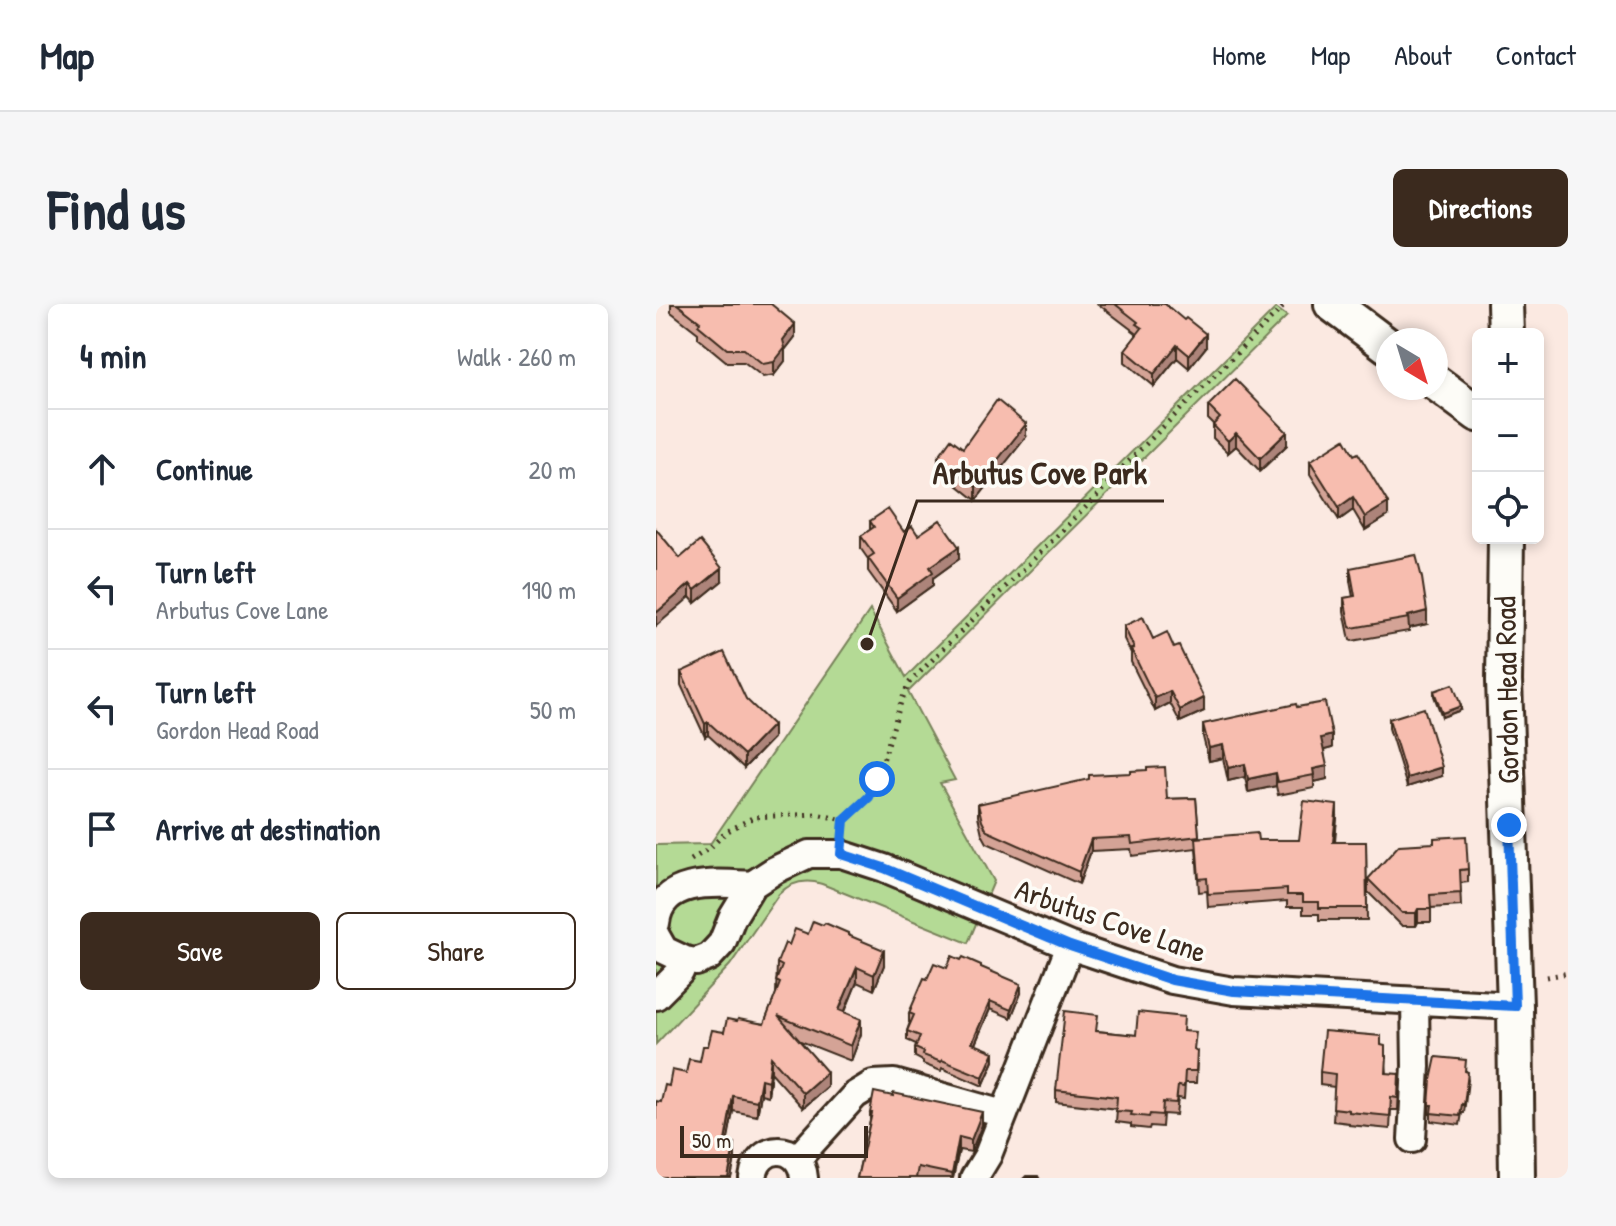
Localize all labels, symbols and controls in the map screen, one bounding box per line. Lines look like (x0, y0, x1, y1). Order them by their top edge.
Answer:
text: Map (40, 29, 94, 81)
text: Home (1212, 36, 1267, 74)
text: Map (1311, 36, 1350, 74)
text: About (1394, 36, 1452, 74)
text: Contact (1496, 36, 1576, 74)
button: Directions (1393, 169, 1568, 247)
text: Find us (48, 171, 186, 246)
north arrow (1376, 328, 1448, 400)
map controls (1472, 328, 1544, 544)
button: + (1472, 328, 1544, 400)
text: 4 min (80, 333, 147, 379)
text: Walk · 260 m (457, 339, 576, 374)
button: − (1472, 400, 1544, 472)
callout: Arbutus Cove Park (917, 445, 1164, 501)
icon: ahead (80, 447, 124, 491)
text: Continue (156, 449, 253, 489)
text: Arbutus Cove Park (933, 451, 1148, 494)
text: 20 m (529, 452, 576, 487)
button: locate (1472, 472, 1544, 544)
text: Turn left (156, 552, 255, 592)
icon: left (80, 567, 124, 611)
text: 190 m (522, 572, 576, 607)
text: Arbutus Cove Lane (156, 592, 329, 627)
street label: Gordon Head Road (1484, 595, 1528, 784)
text: Turn left (156, 672, 255, 712)
icon: left (80, 687, 124, 731)
text: 50 m (530, 692, 576, 727)
text: Gordon Head Road (156, 712, 319, 747)
route start (859, 761, 895, 797)
icon: arrive (80, 807, 124, 851)
route end (1491, 807, 1527, 843)
text: Arrive at destination (156, 809, 381, 849)
street label: Arbutus Cove Lane (1010, 869, 1212, 971)
button: Save (80, 912, 320, 990)
button: Share (336, 912, 576, 990)
scale bar (680, 1122, 868, 1158)
text: 50 m (692, 1125, 731, 1155)

